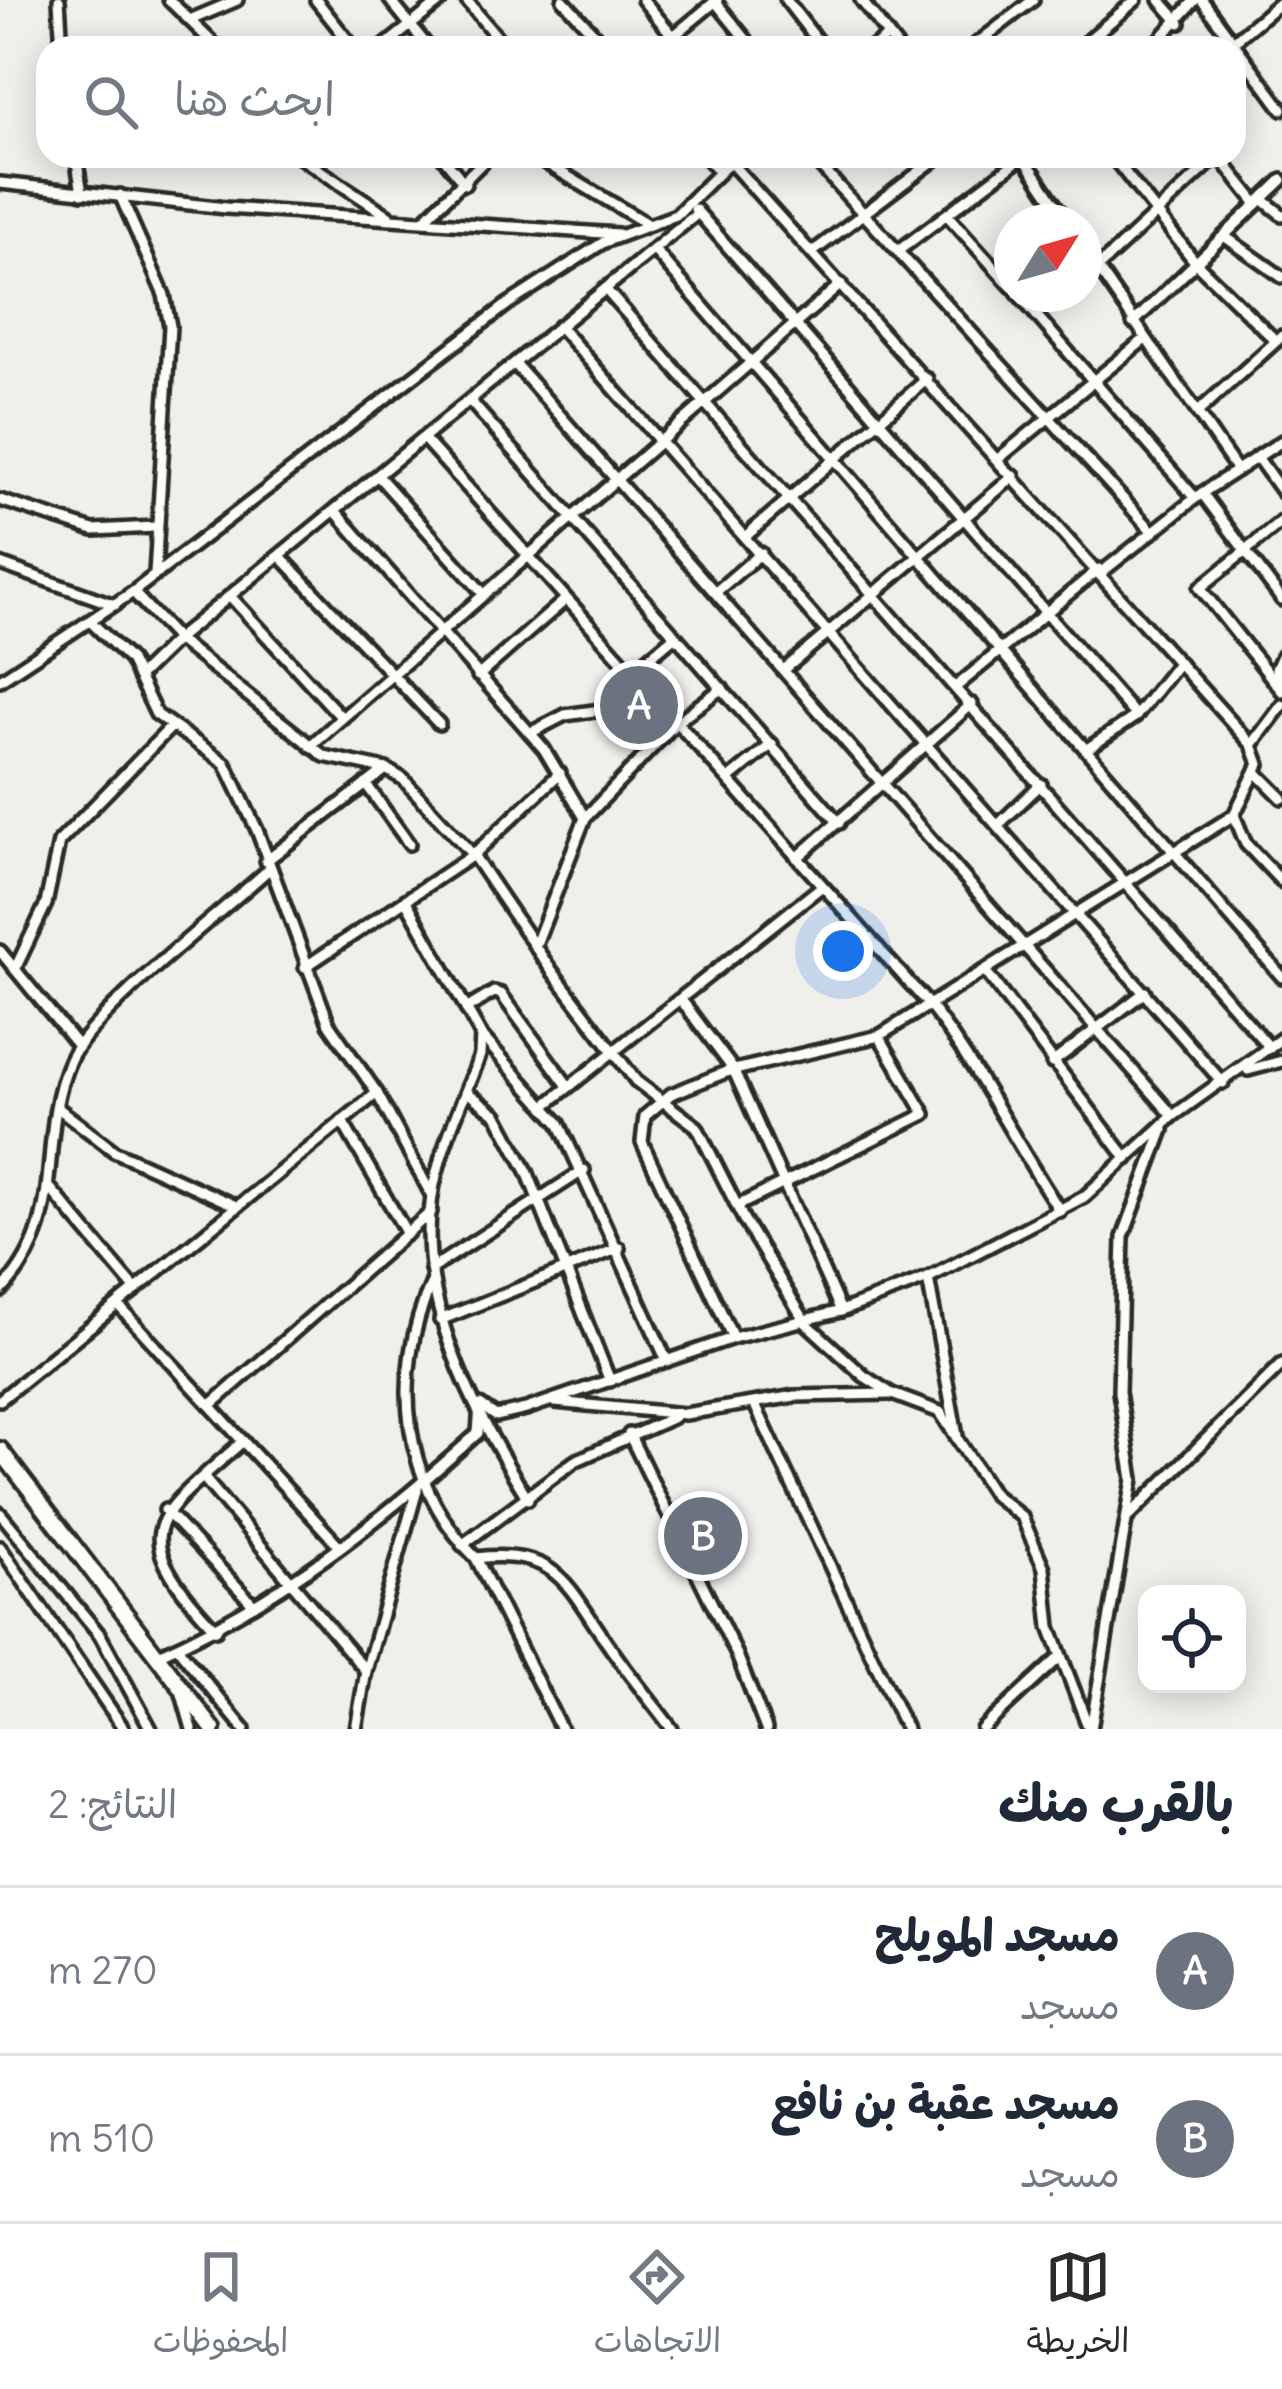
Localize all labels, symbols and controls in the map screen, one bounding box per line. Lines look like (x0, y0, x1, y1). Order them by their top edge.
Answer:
search box (36, 36, 1246, 168)
icon: search (78, 69, 144, 135)
text: ابحث هنا (174, 71, 335, 127)
north arrow (994, 204, 1102, 312)
pin: A (600, 660, 678, 750)
your location (813, 921, 873, 981)
pin: B (664, 1491, 742, 1581)
map controls (1138, 1585, 1246, 1693)
button: locate (1138, 1585, 1246, 1693)
text: بالقرب منك (998, 1771, 1234, 1835)
text: النتائج: 2 (48, 1780, 177, 1829)
text: مسجد المويلح (874, 1907, 1120, 1963)
text: 270 m (48, 1946, 158, 1995)
text: A (1182, 1946, 1208, 1995)
text: مسجد (1020, 1981, 1120, 2030)
text: مسجد عقبة بن نافع (770, 2075, 1120, 2131)
text: 510 m (48, 2114, 155, 2163)
text: B (1182, 2114, 1208, 2163)
text: مسجد (1020, 2149, 1120, 2198)
tab: المحفوظات (153, 2244, 289, 2370)
tab: الاتجاهات (594, 2244, 721, 2370)
tab: الخريطة (1026, 2244, 1129, 2370)

